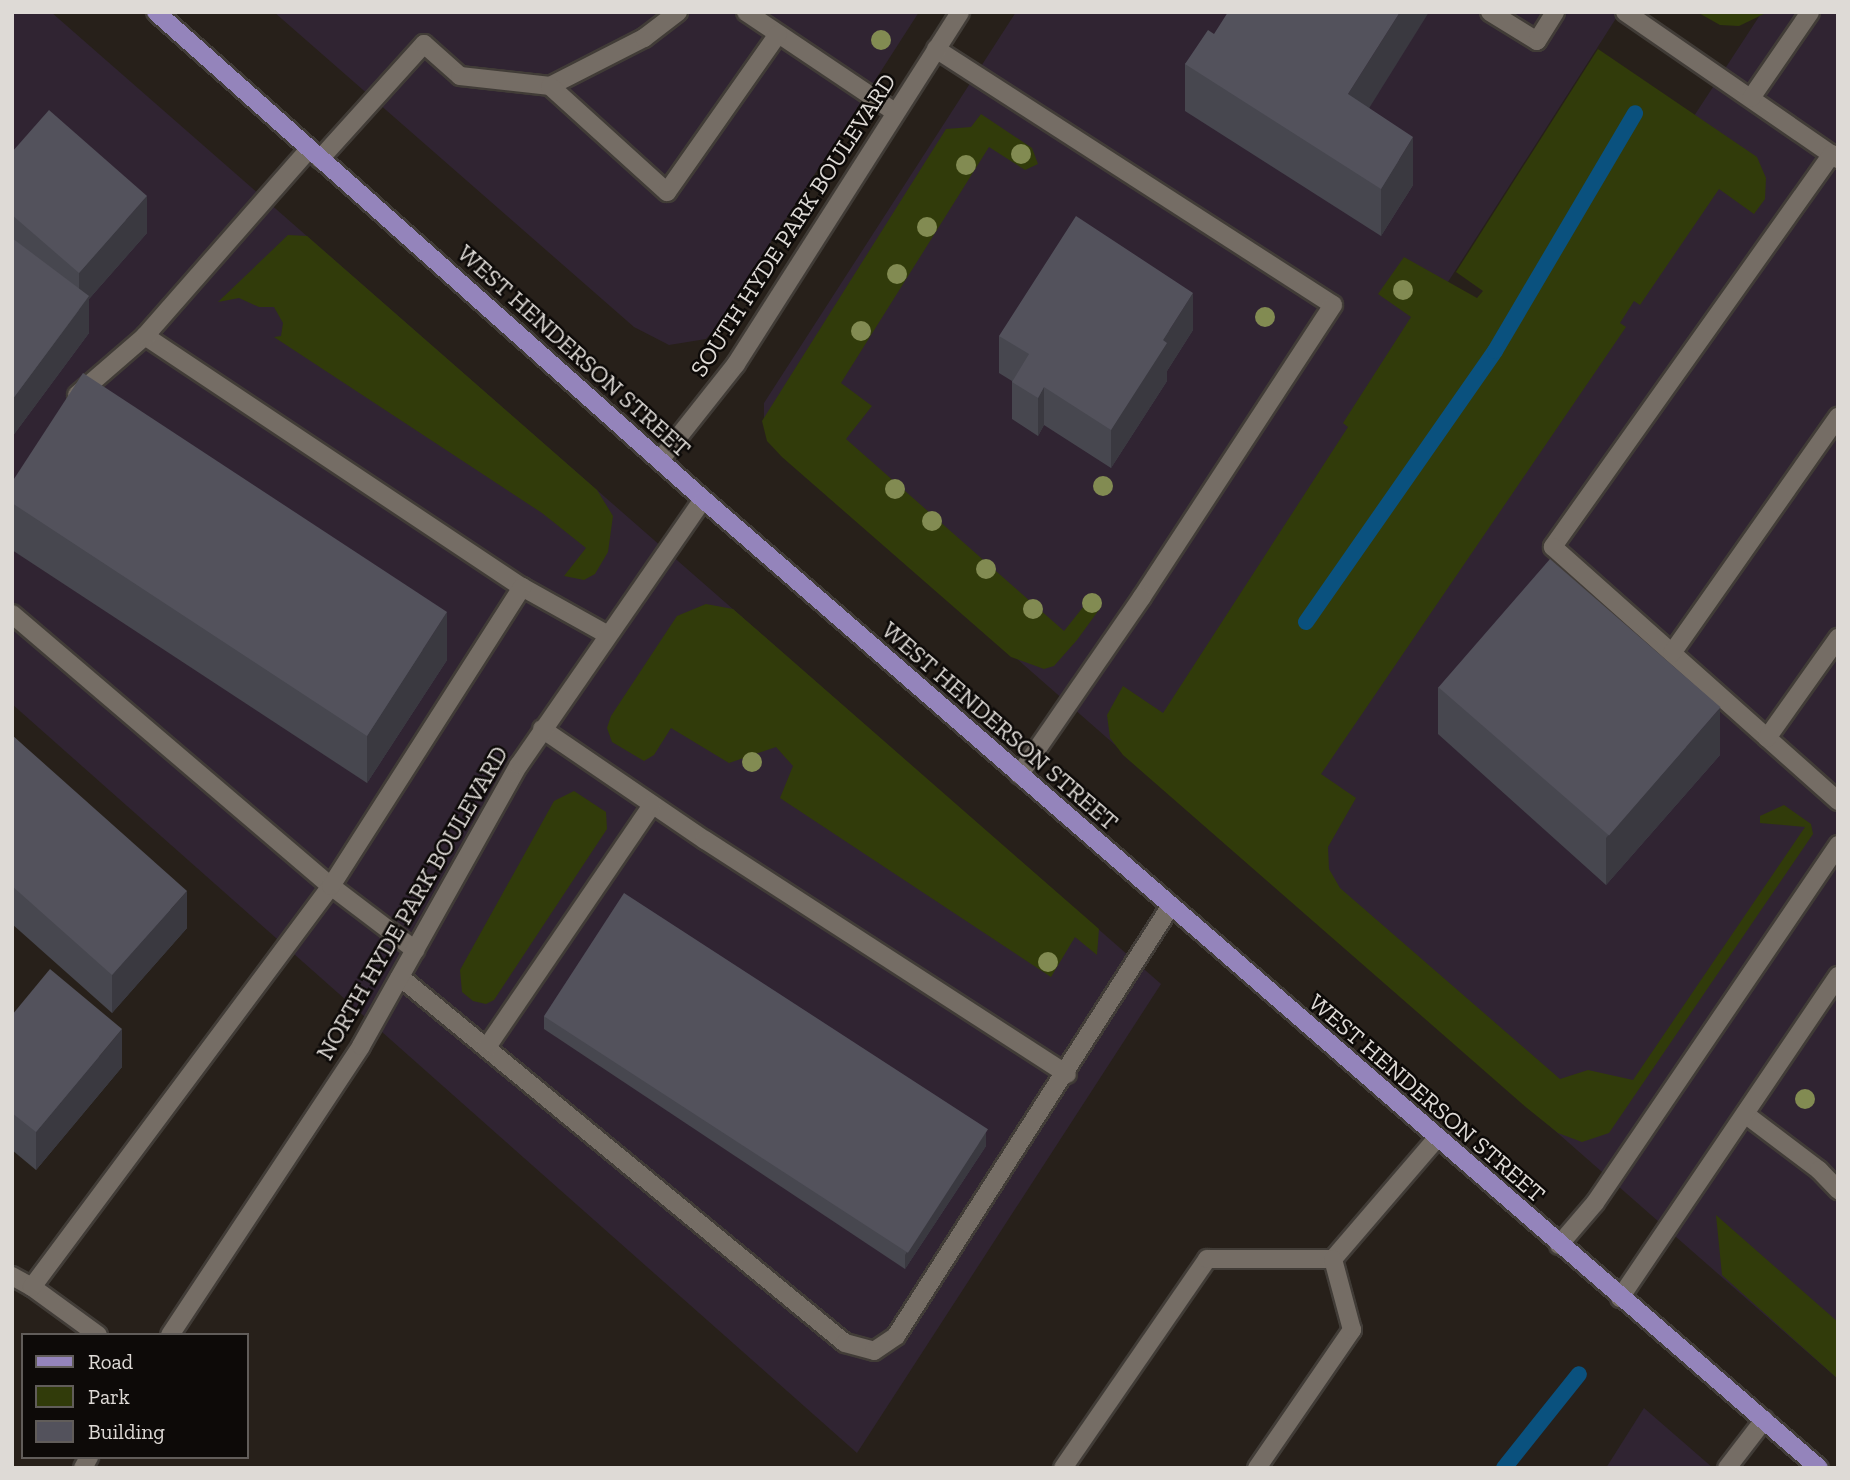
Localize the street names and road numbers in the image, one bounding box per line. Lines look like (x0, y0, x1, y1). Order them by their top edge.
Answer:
street label: SOUTH HYDE PARK BOULEVARD (684, 68, 902, 382)
street label: WEST HENDERSON STREET (451, 239, 697, 463)
street label: WEST HENDERSON STREET (876, 615, 1124, 837)
street label: NORTH HYDE PARK BOULEVARD (310, 741, 514, 1065)
street label: WEST HENDERSON STREET (1303, 987, 1551, 1209)

